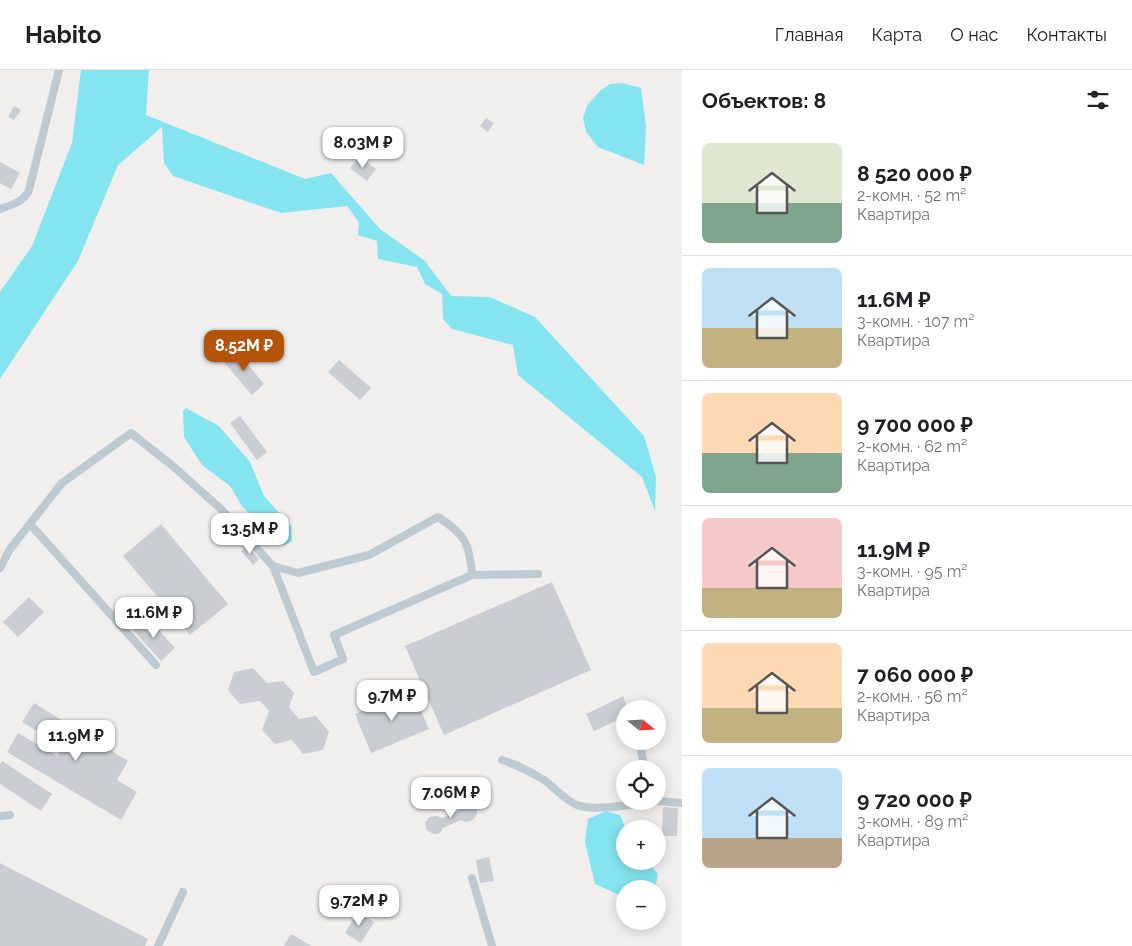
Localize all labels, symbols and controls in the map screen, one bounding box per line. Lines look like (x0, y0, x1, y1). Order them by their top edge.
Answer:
text: Habito (25, 20, 101, 49)
text: Главная (775, 24, 843, 45)
text: Карта (871, 24, 922, 45)
text: О нас (950, 24, 998, 45)
text: Контакты (1026, 24, 1107, 45)
icon: filters (1084, 86, 1112, 114)
text: Объектов: 8 (702, 88, 826, 113)
pin: 8.03M ₽ (317, 126, 409, 169)
text: 8.03M ₽ (334, 133, 393, 152)
text: 8 520 000 ₽ (857, 161, 972, 186)
icon: home (742, 163, 802, 223)
text: 2-комн. · 52 m² (857, 186, 966, 205)
text: Квартира (857, 205, 930, 224)
text: 11.6M ₽ (857, 287, 931, 312)
icon: home (742, 288, 802, 348)
text: 3-комн. · 107 m² (857, 312, 975, 331)
pin: 8.52M ₽ (198, 330, 290, 372)
text: Квартира (857, 331, 930, 350)
text: 8.52M ₽ (215, 336, 273, 355)
text: 9 700 000 ₽ (857, 412, 973, 437)
icon: home (742, 413, 802, 473)
text: 2-комн. · 62 m² (857, 437, 967, 456)
text: Квартира (857, 456, 930, 475)
pin: 13.5M ₽ (204, 512, 296, 555)
text: 13.5M ₽ (222, 519, 278, 538)
text: 11.9M ₽ (857, 537, 930, 562)
icon: home (742, 538, 802, 598)
text: 3-комн. · 95 m² (857, 562, 968, 581)
text: Квартира (857, 581, 930, 600)
pin: 11.6M ₽ (108, 596, 200, 639)
text: 11.6M ₽ (126, 603, 182, 622)
text: 7 060 000 ₽ (857, 662, 973, 687)
icon: home (742, 663, 802, 723)
pin: 9.7M ₽ (351, 680, 433, 722)
text: 9.7M ₽ (368, 686, 416, 705)
text: 2-комн. · 56 m² (857, 687, 968, 706)
north arrow (616, 700, 666, 750)
map controls (616, 700, 666, 930)
text: Квартира (857, 706, 930, 725)
pin: 11.9M ₽ (30, 720, 122, 762)
text: 11.9M ₽ (48, 726, 104, 745)
button: locate (616, 760, 666, 810)
pin: 7.06M ₽ (405, 776, 497, 819)
text: 7.06M ₽ (422, 783, 480, 802)
text: 9 720 000 ₽ (857, 787, 972, 812)
icon: home (742, 788, 802, 848)
text: 3-комн. · 89 m² (857, 812, 968, 831)
button: + (616, 820, 666, 870)
text: Квартира (857, 831, 930, 850)
button: − (616, 880, 666, 930)
pin: 9.72M ₽ (313, 884, 405, 927)
text: 9.72M ₽ (330, 891, 388, 910)

